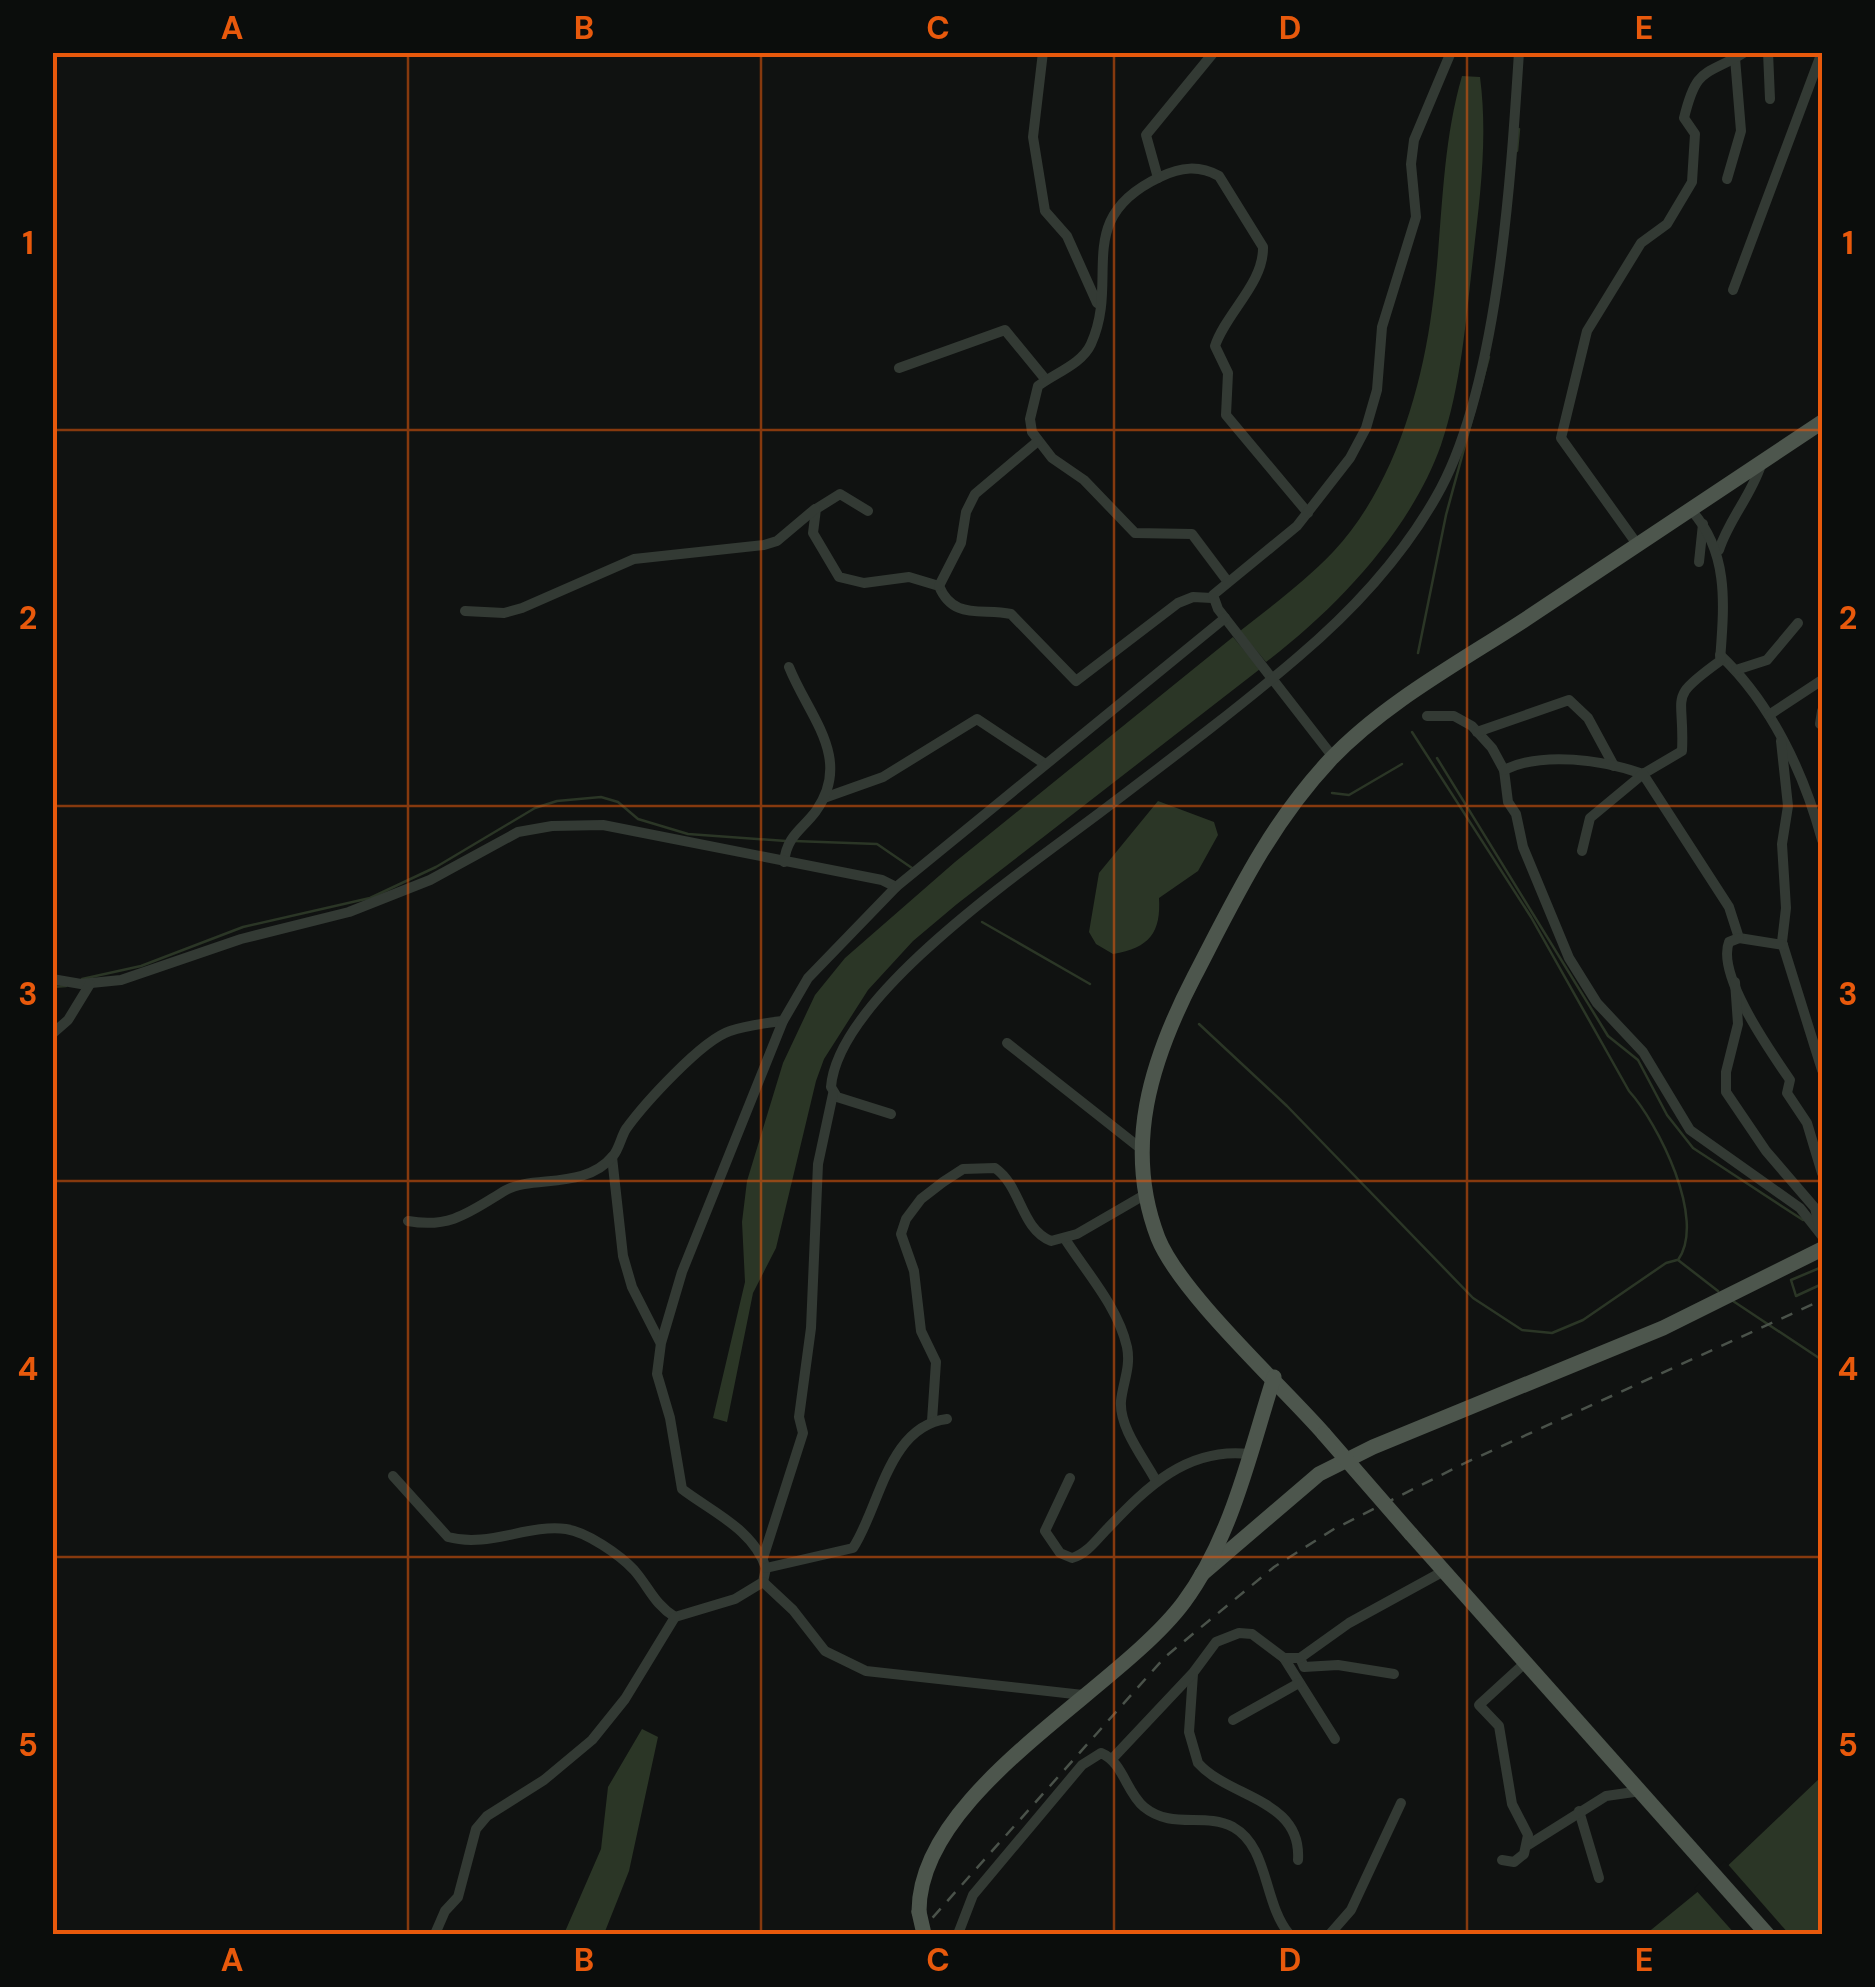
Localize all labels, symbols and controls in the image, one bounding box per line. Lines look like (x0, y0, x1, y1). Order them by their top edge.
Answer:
text: A (221, 7, 243, 49)
text: B (574, 7, 594, 49)
text: C (926, 7, 950, 49)
text: D (1279, 7, 1301, 49)
text: E (1635, 7, 1653, 49)
text: 1 (22, 222, 34, 264)
text: 1 (1842, 222, 1854, 264)
text: 2 (19, 597, 37, 639)
text: 2 (1839, 597, 1857, 639)
text: 3 (18, 973, 38, 1015)
text: 3 (1838, 973, 1858, 1015)
text: 4 (18, 1348, 38, 1390)
text: 4 (1838, 1348, 1858, 1390)
text: 5 (18, 1724, 38, 1766)
text: 5 (1838, 1724, 1858, 1766)
text: A (221, 1939, 243, 1981)
text: B (574, 1939, 594, 1981)
text: C (926, 1939, 950, 1981)
text: D (1279, 1939, 1301, 1981)
text: E (1635, 1939, 1653, 1981)

